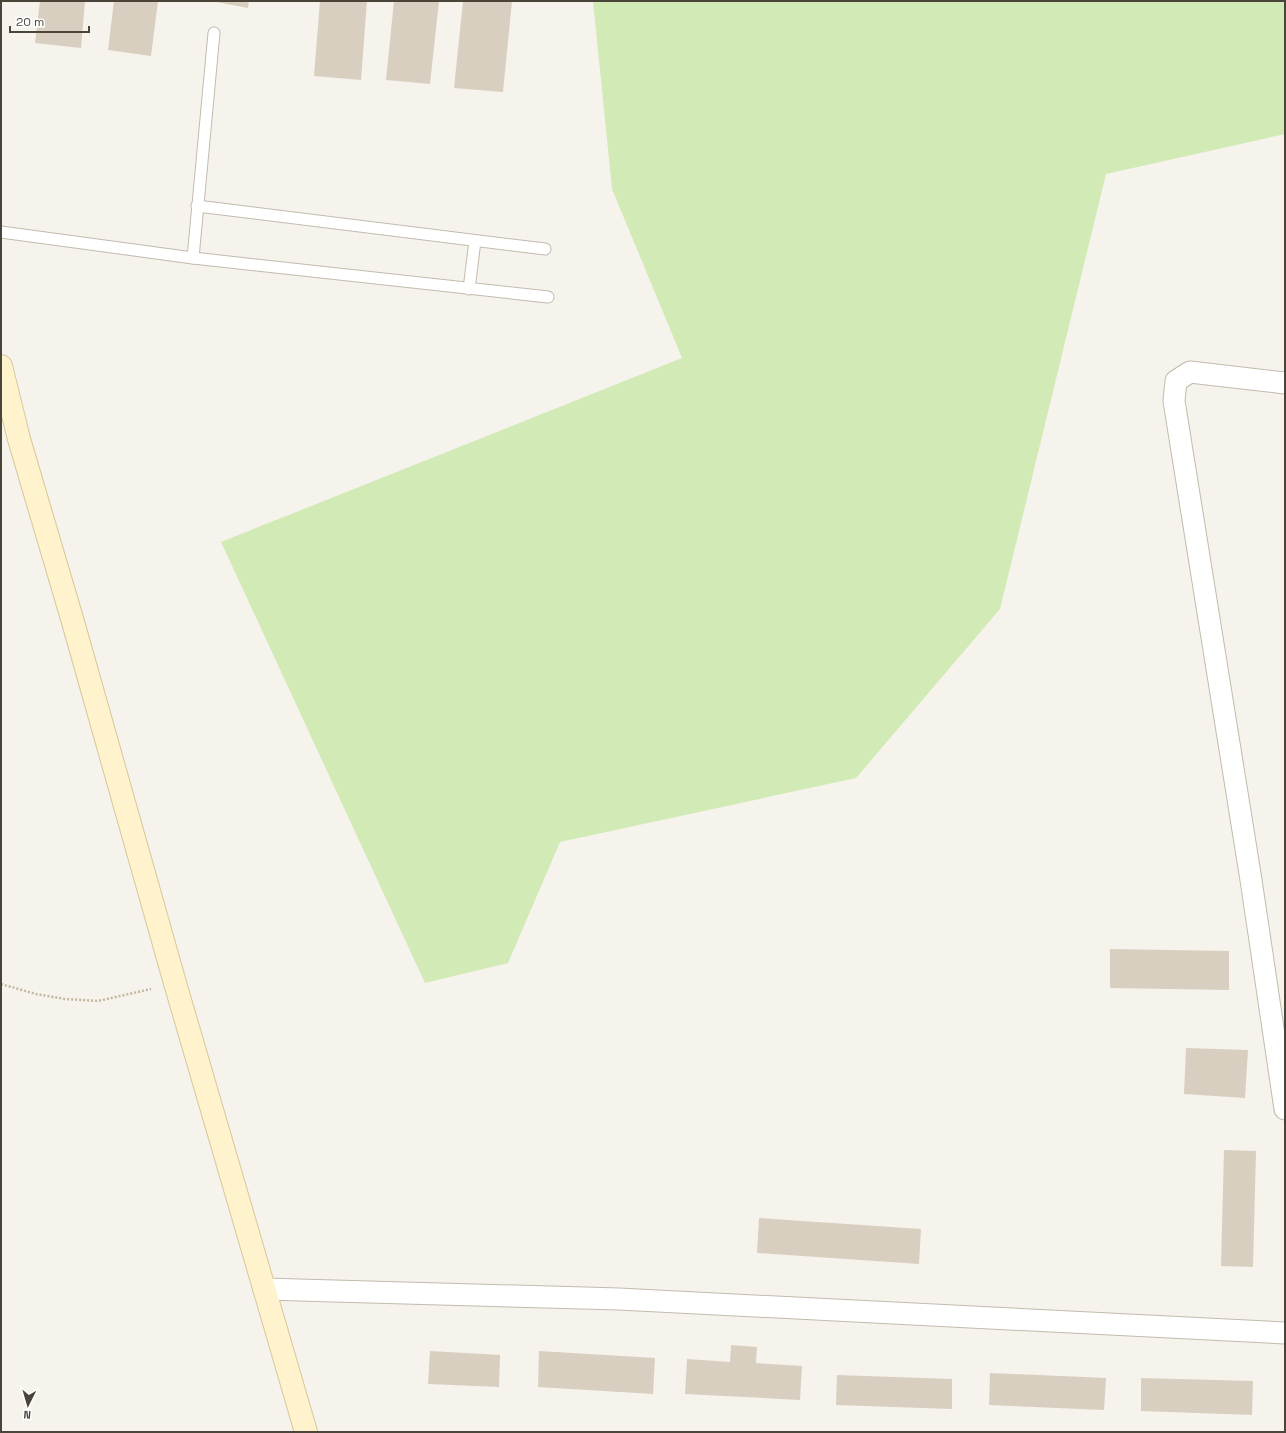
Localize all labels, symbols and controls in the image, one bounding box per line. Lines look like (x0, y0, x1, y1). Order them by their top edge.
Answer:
scale bar (10, 8, 89, 34)
text: 20 m (16, 14, 44, 30)
north arrow (8, 1385, 48, 1425)
text: N (23, 1408, 31, 1422)

